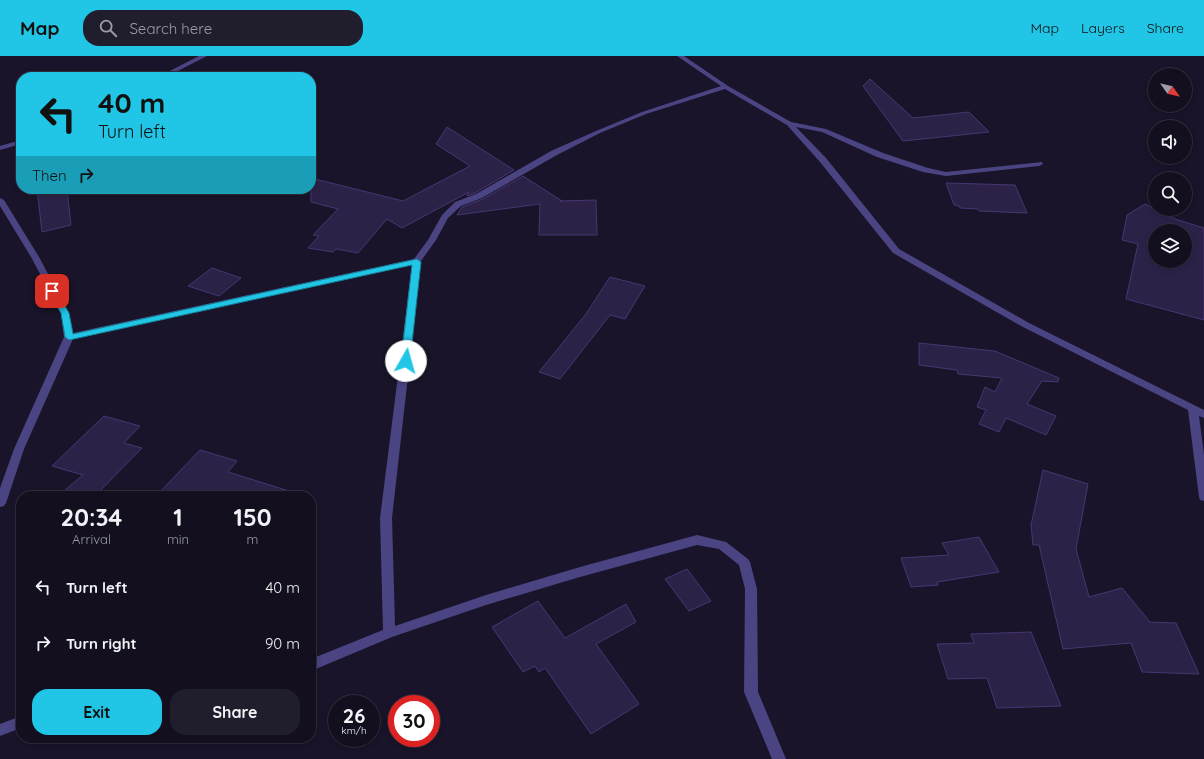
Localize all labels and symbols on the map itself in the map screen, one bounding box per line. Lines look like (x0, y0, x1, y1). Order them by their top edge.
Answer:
north arrow (1148, 68, 1192, 112)
pin (35, 274, 69, 308)
position arrow (385, 340, 427, 382)
speed limit sign: 30 (388, 695, 440, 747)

